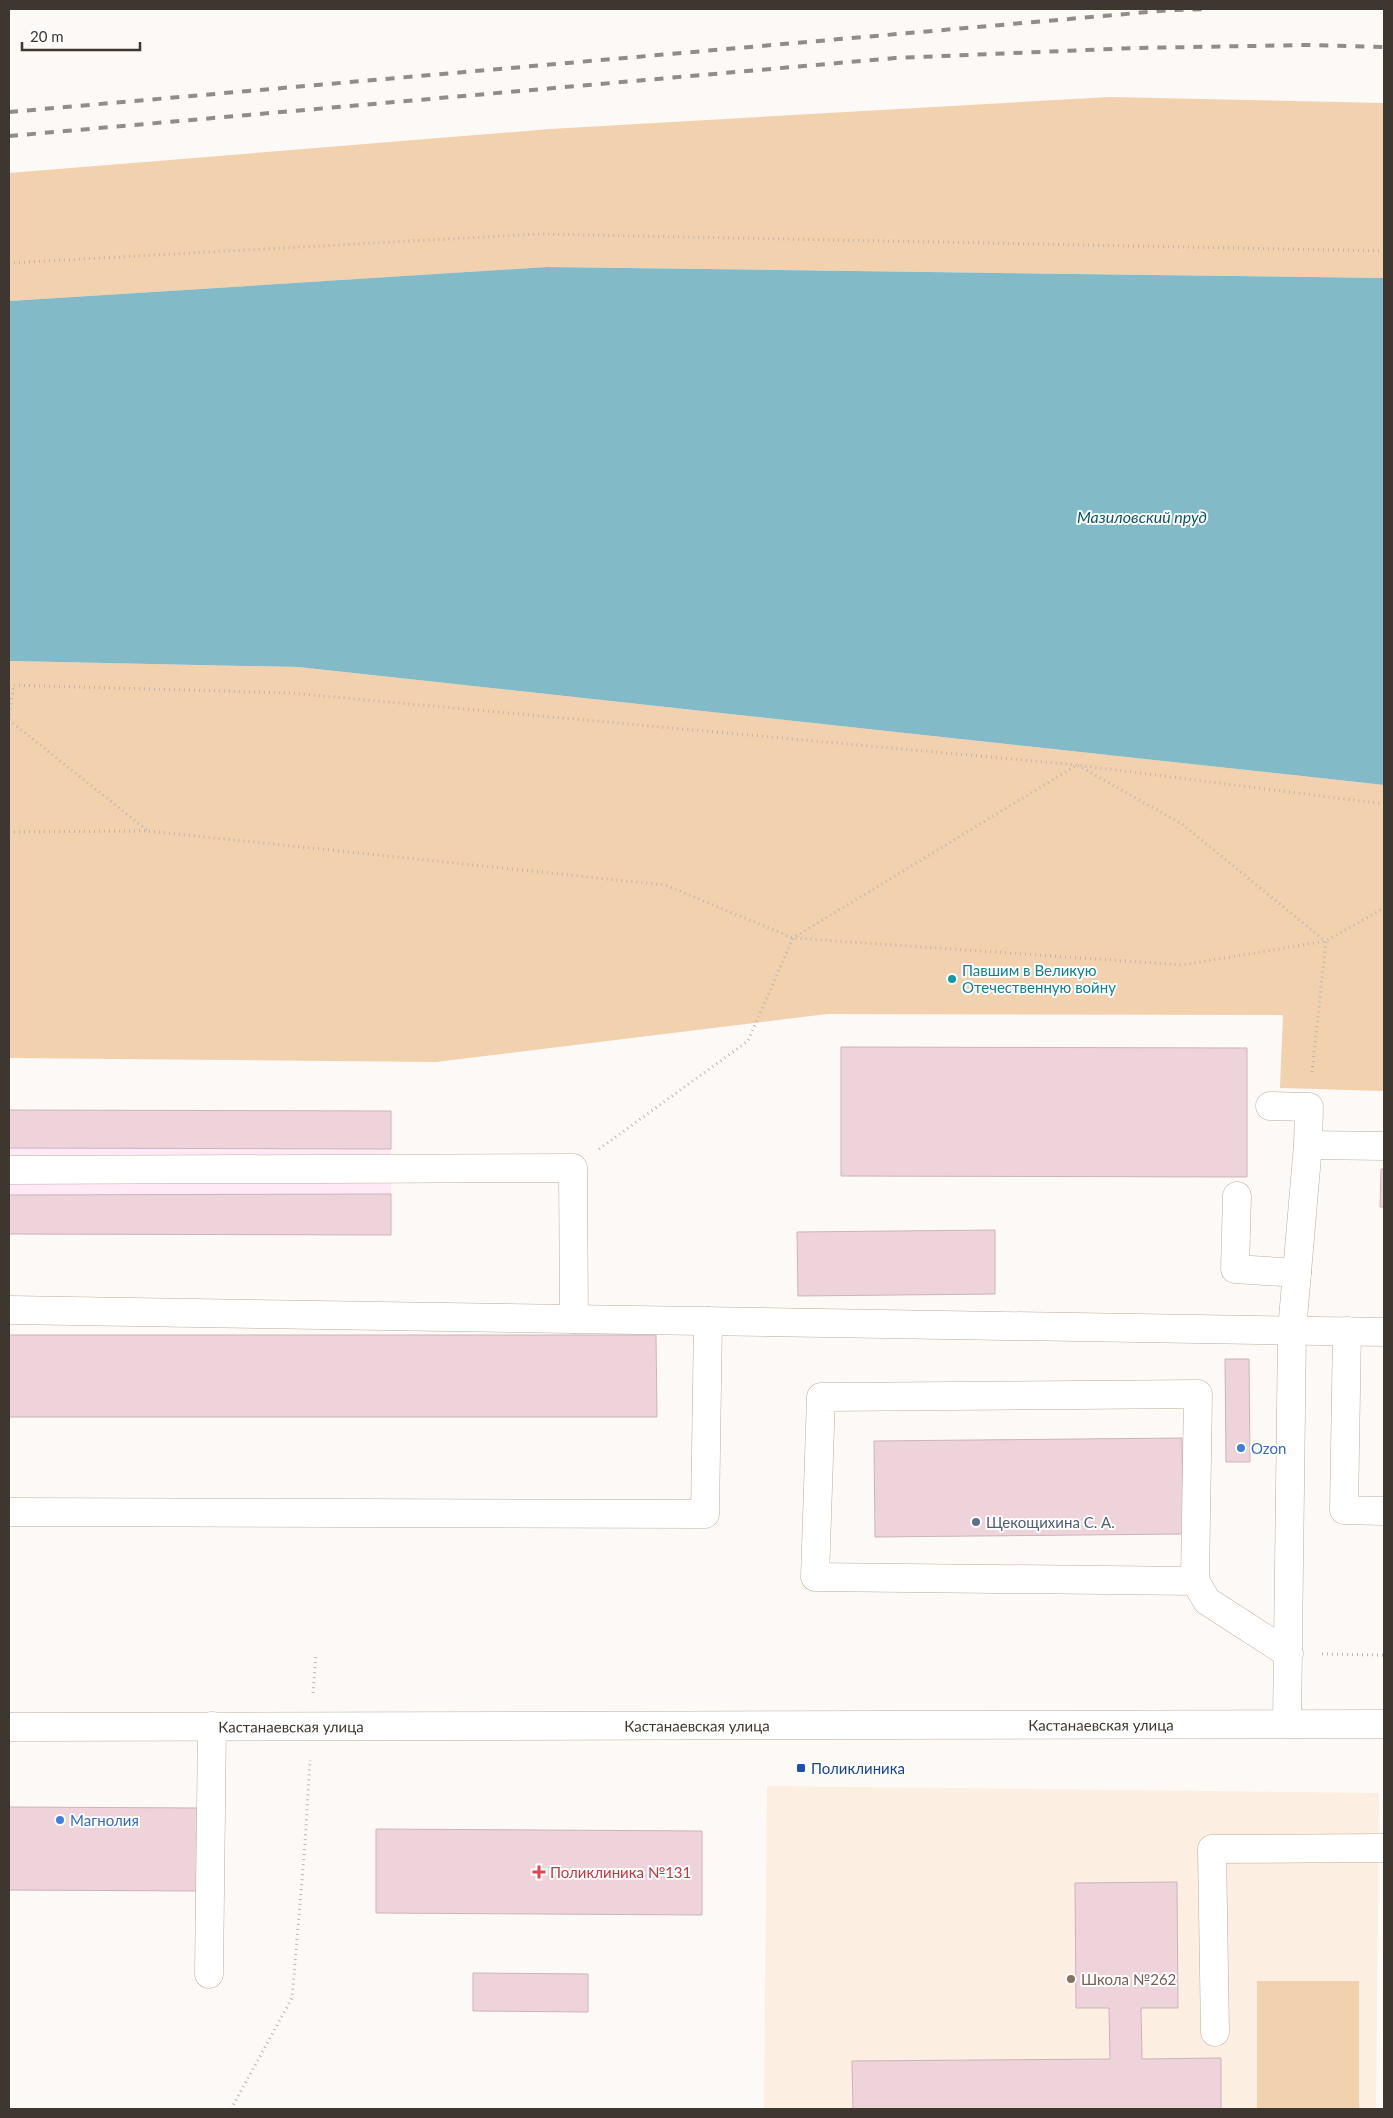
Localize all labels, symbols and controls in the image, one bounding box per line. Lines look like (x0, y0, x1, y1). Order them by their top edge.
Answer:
scale bar (22, 20, 140, 52)
text: 20 m (30, 27, 64, 45)
water label: Мазиловский пруд (1077, 507, 1207, 526)
place label: Павшим в Великую Отечественную войну (962, 961, 1116, 996)
marker: Павшим в Великую Отечественную войну (946, 973, 958, 985)
place label: Ozon (1251, 1439, 1286, 1457)
marker: Ozon (1235, 1442, 1247, 1454)
place label: Щекощихина С. А. (986, 1513, 1115, 1531)
marker: Щекощихина С. А. (970, 1516, 982, 1528)
street label: Кастанаевская улица (1028, 1715, 1174, 1734)
street label: Кастанаевская улица (624, 1716, 770, 1735)
street label: Кастанаевская улица (218, 1717, 364, 1736)
place label: Поликлиника (811, 1759, 905, 1777)
marker: Поликлиника (795, 1762, 807, 1774)
place label: Магнолия (70, 1811, 139, 1829)
marker: Магнолия (54, 1814, 66, 1826)
place label: Поликлиника №131 (550, 1863, 691, 1881)
marker: Поликлиника №131 (532, 1865, 546, 1879)
place label: Школа №262 (1081, 1970, 1176, 1988)
marker: Школа №262 (1065, 1973, 1077, 1985)

